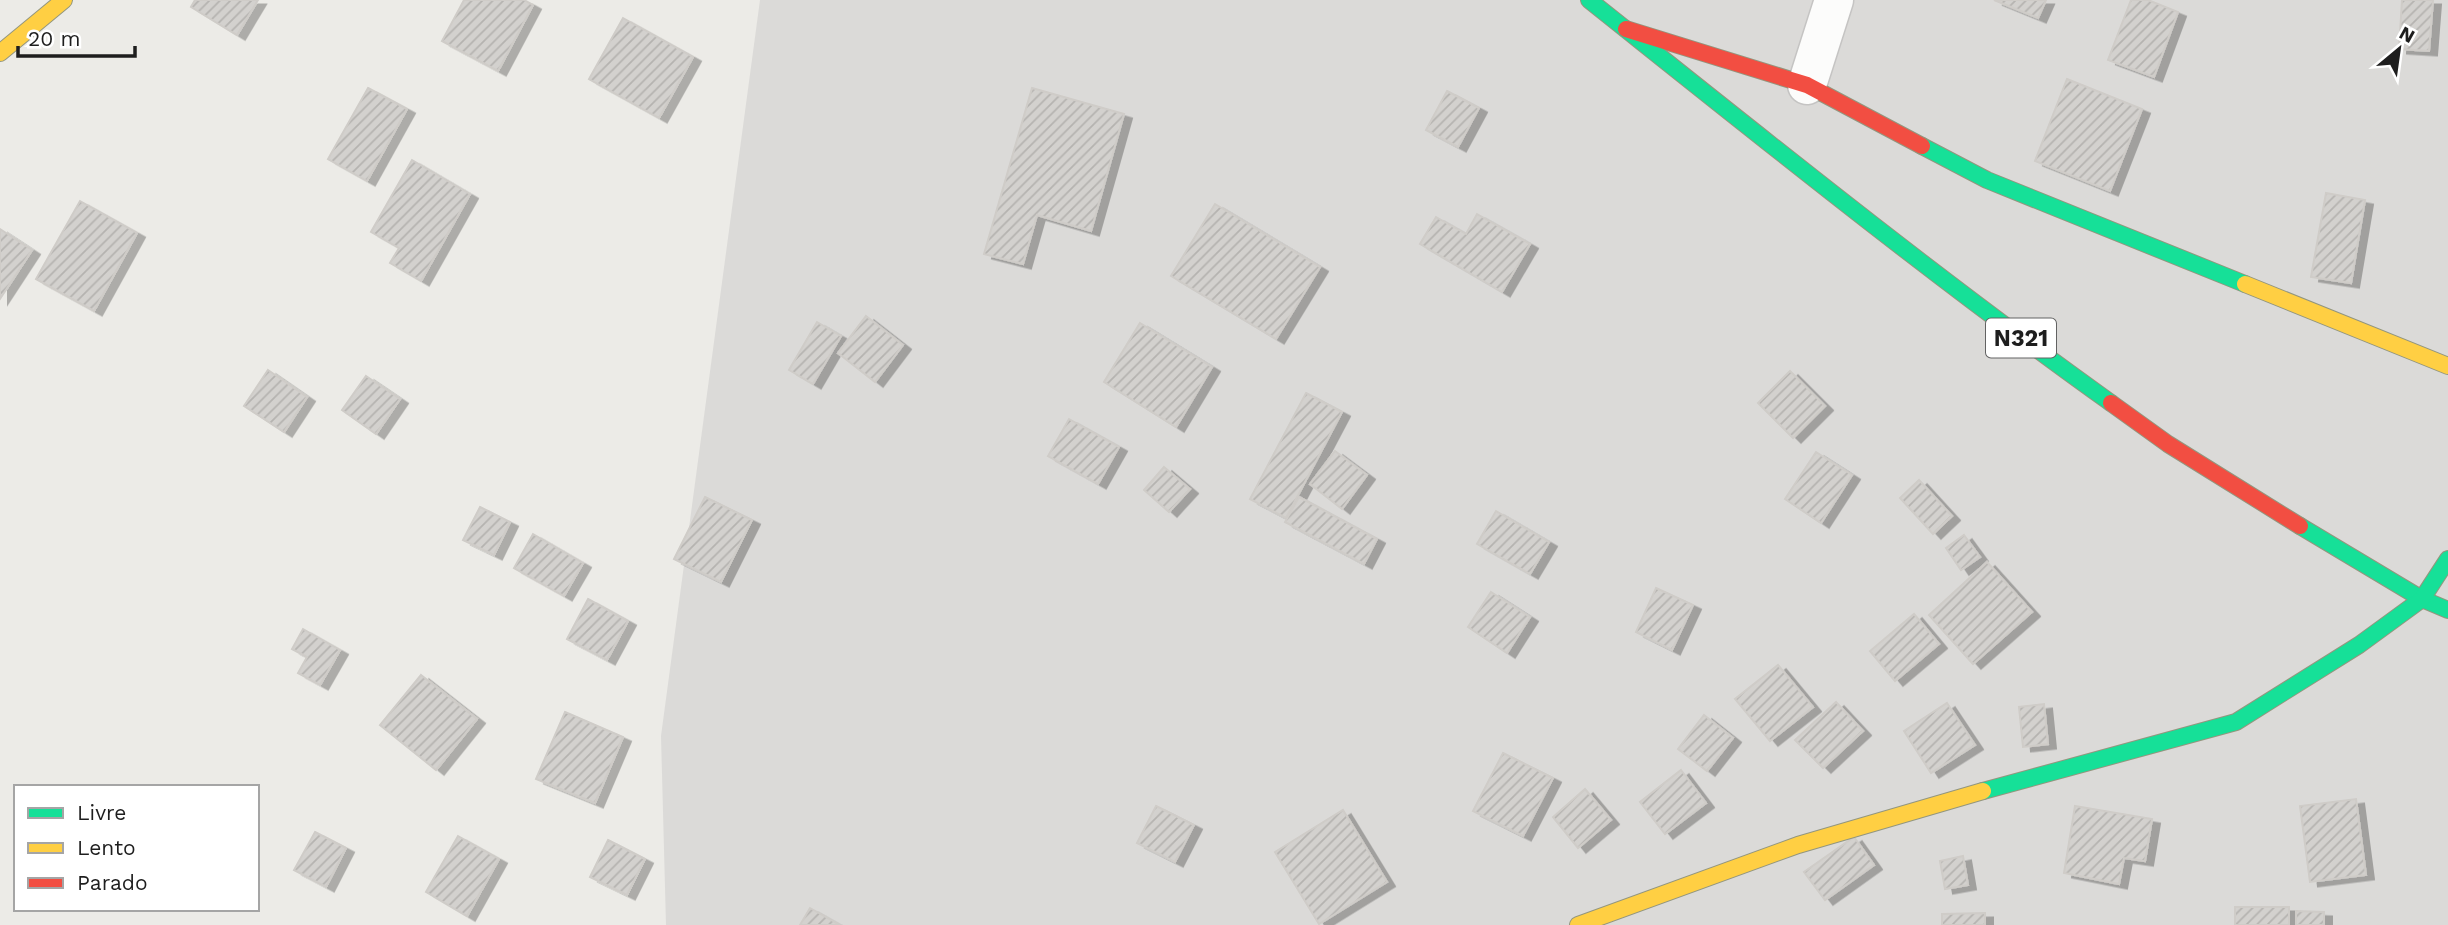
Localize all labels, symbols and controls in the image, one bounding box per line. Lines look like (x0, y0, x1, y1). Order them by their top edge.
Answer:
scale bar (18, 14, 135, 58)
north arrow (2364, 14, 2434, 84)
text: N (2395, 21, 2419, 48)
text: 20 m (28, 26, 80, 51)
road number: N321 (1986, 318, 2056, 358)
legend (14, 785, 259, 911)
text: Livre (77, 800, 126, 825)
text: Lento (77, 835, 136, 860)
text: Parado (77, 870, 148, 895)

